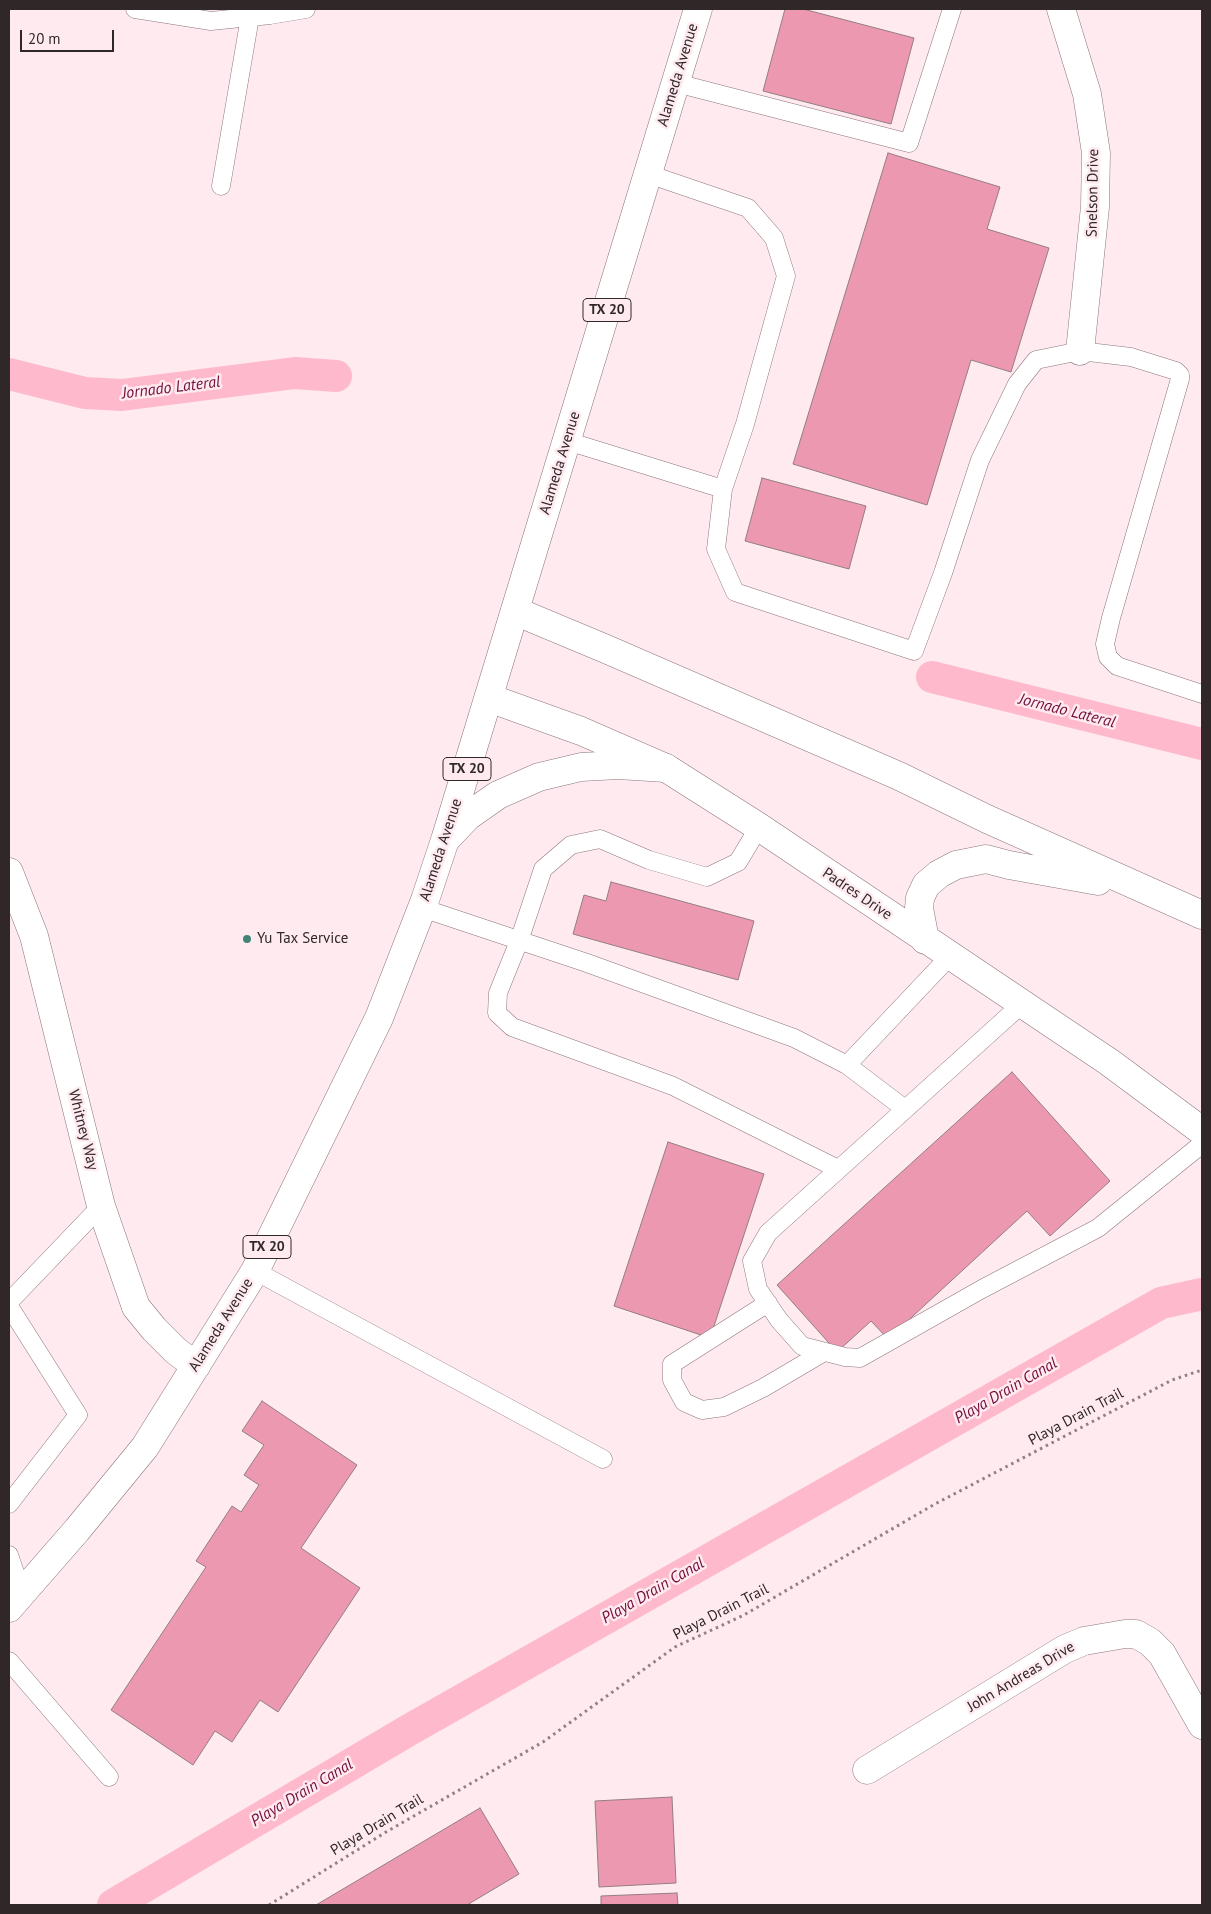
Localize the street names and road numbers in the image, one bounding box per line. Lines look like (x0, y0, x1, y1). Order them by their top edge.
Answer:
street label: Alameda Avenue (654, 21, 702, 129)
street label: Snelson Drive (1083, 149, 1103, 237)
road number: TX 20 (583, 298, 631, 322)
street label: Alameda Avenue (536, 409, 584, 517)
road number: TX 20 (443, 758, 491, 781)
street label: Alameda Avenue (416, 796, 466, 904)
street label: Padres Drive (819, 864, 895, 924)
street label: Whitney Way (64, 1088, 102, 1172)
road number: TX 20 (243, 1236, 291, 1258)
street label: Alameda Avenue (185, 1275, 257, 1375)
street label: Playa Drain Trail (1025, 1384, 1127, 1450)
street label: Playa Drain Trail (670, 1580, 772, 1644)
street label: John Andreas Drive (964, 1638, 1078, 1716)
street label: Playa Drain Trail (327, 1790, 427, 1860)

